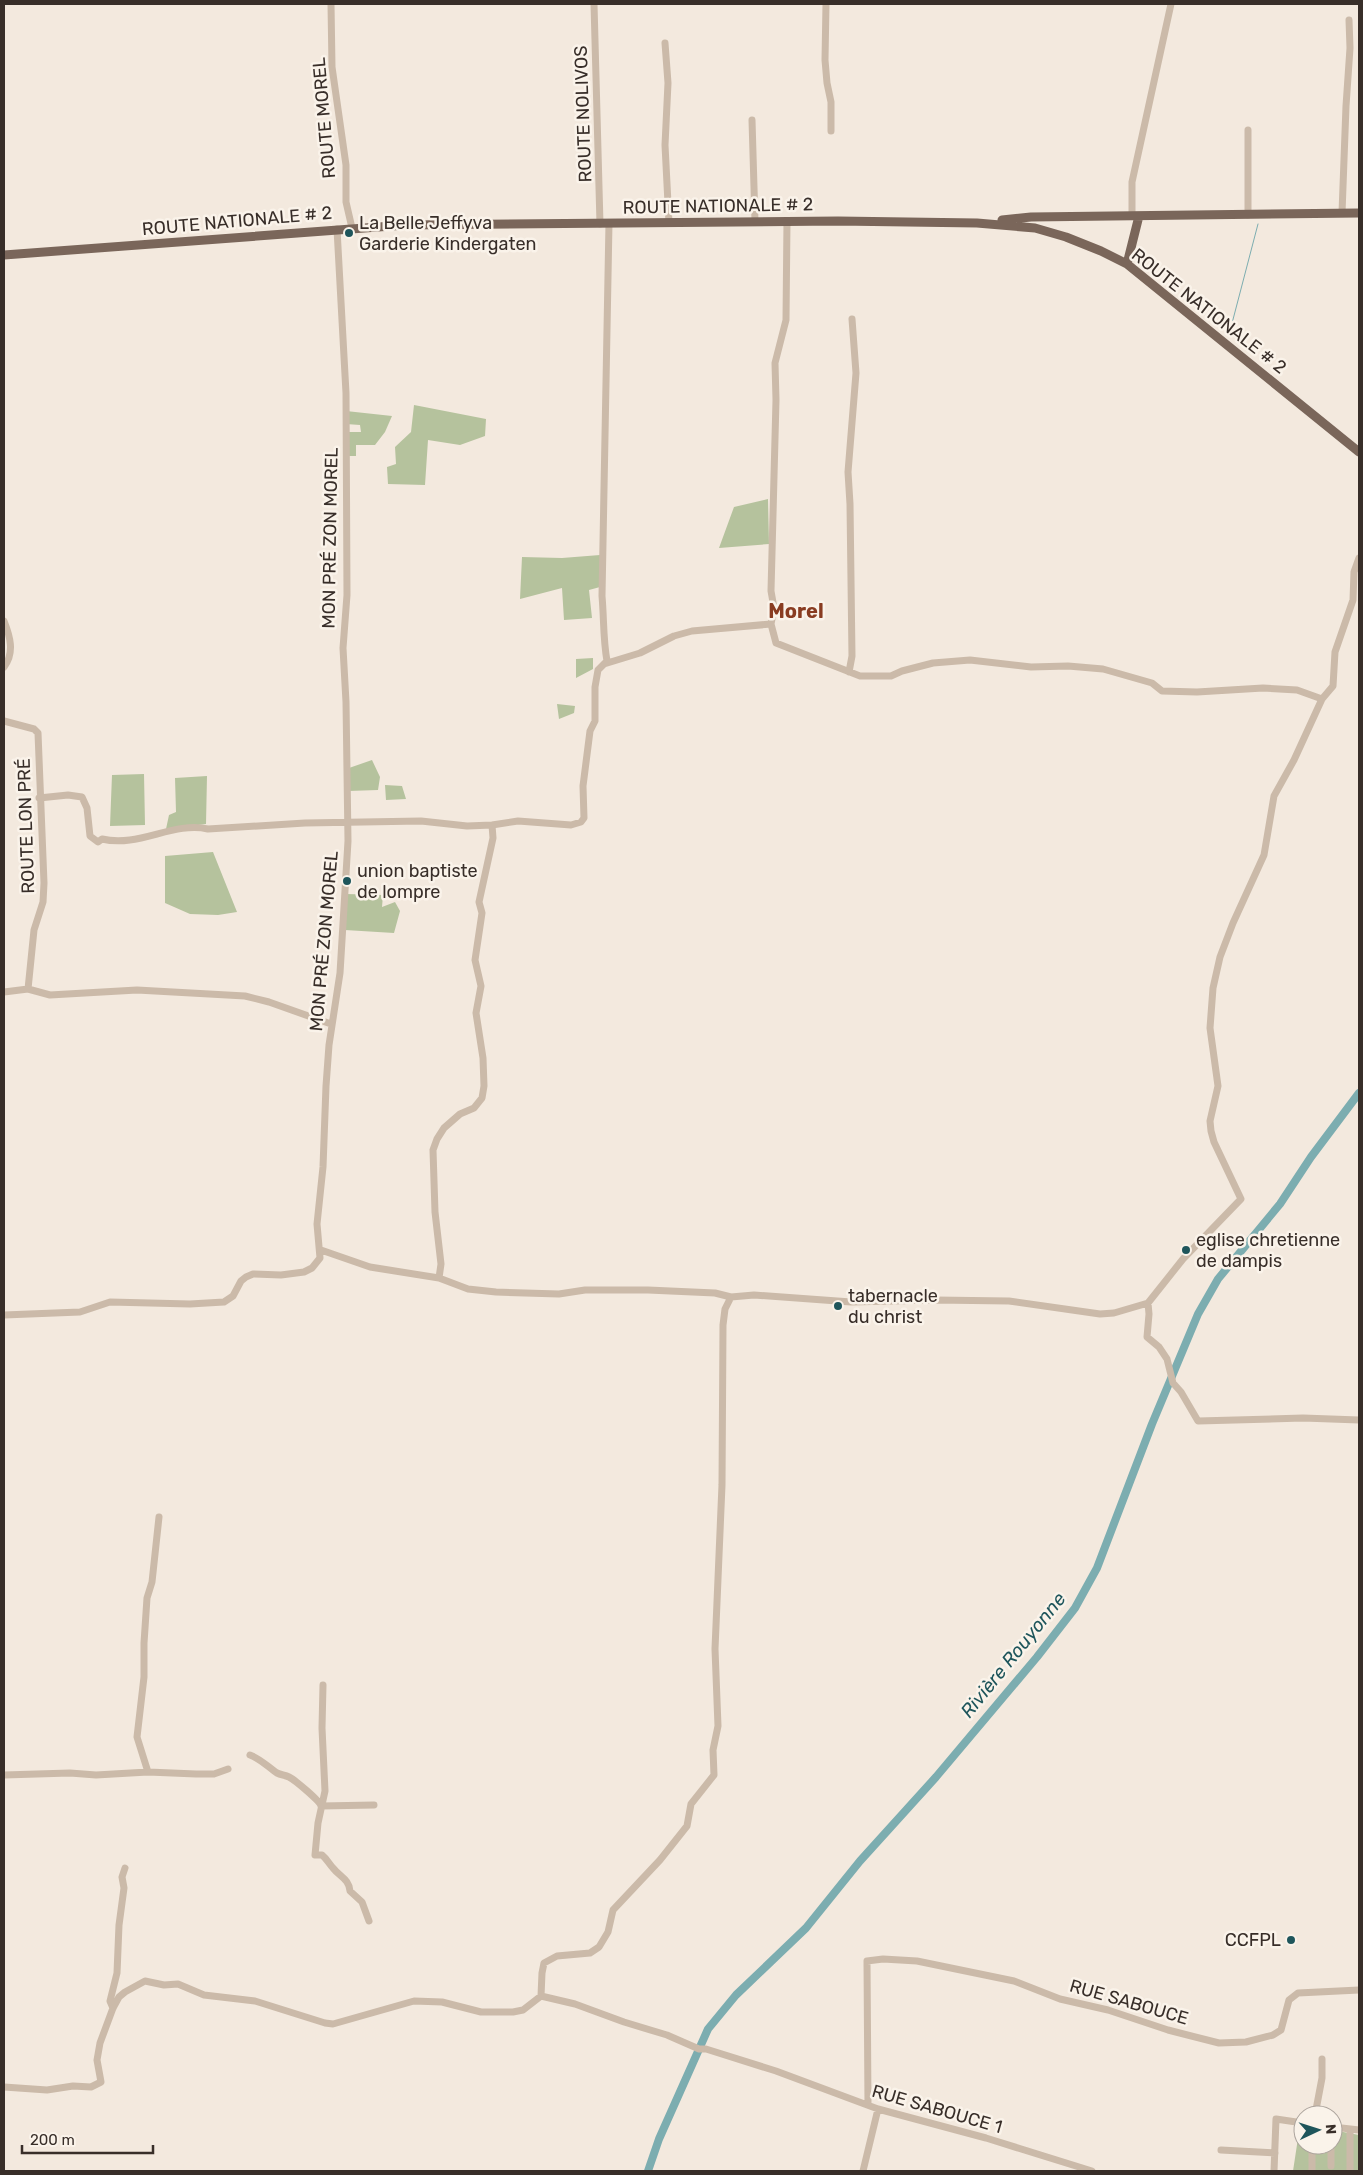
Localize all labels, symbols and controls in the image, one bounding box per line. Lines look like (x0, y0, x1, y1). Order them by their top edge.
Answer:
street label: ROUTE NOLIVOS (570, 45, 596, 183)
street label: ROUTE MOREL (308, 56, 340, 180)
street label: ROUTE NATIONALE # 2 (623, 193, 813, 219)
street label: ROUTE NATIONALE # 2 (141, 202, 333, 240)
place label: La Belle Jeffyva Garderie Kindergaten (359, 212, 536, 255)
marker: La Belle Jeffyva Garderie Kindergaten (343, 227, 355, 239)
street label: ROUTE NATIONALE # 2 (1127, 244, 1291, 378)
street label: MON PRÉ ZON MOREL (317, 447, 343, 629)
district label: Morel (768, 599, 824, 623)
street label: ROUTE LON PRÉ (13, 758, 39, 894)
street label: MON PRÉ ZON MOREL (305, 850, 343, 1032)
place label: union baptiste de lompre (357, 860, 478, 903)
marker: union baptiste de lompre (341, 875, 353, 887)
place label: eglise chretienne de dampis (1196, 1229, 1340, 1272)
marker: eglise chretienne de dampis (1180, 1244, 1192, 1256)
place label: tabernacle du christ (848, 1285, 938, 1328)
marker: tabernacle du christ (832, 1300, 844, 1312)
water label: Rivière Rouyonne (955, 1587, 1071, 1722)
place label: CCFPL (1225, 1929, 1281, 1951)
marker: CCFPL (1285, 1934, 1297, 1946)
street label: RUE SABOUCE (1067, 1975, 1191, 2029)
street label: RUE SABOUCE 1 (869, 2080, 1005, 2138)
north arrow (1293, 2105, 1343, 2155)
scale bar (22, 2122, 154, 2154)
text: N (1322, 2124, 1339, 2135)
text: 200 m (30, 2131, 75, 2149)

